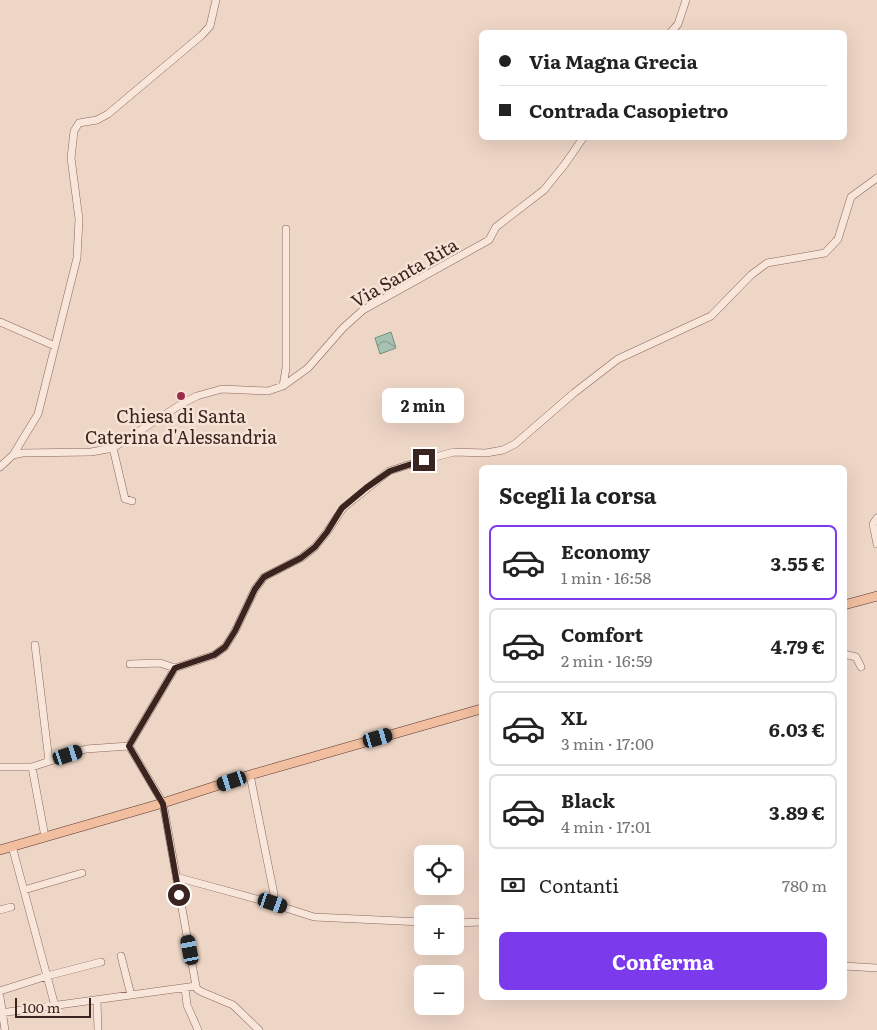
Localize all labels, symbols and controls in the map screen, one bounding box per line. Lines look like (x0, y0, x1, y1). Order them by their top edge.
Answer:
text: Via Magna Grecia (529, 47, 698, 75)
text: Contrada Casopietro (529, 96, 728, 124)
street label: Via Santa Rita (345, 230, 463, 314)
callout: 2 min (383, 388, 465, 422)
marker: Chiesa di Santa Caterina d'Alessandria (175, 390, 187, 402)
text: 2 min (401, 393, 445, 417)
place label: Chiesa di Santa Caterina d'Alessandria (85, 402, 277, 450)
route end (413, 449, 435, 471)
text: Scegli la corsa (499, 478, 657, 511)
text: Economy (561, 537, 650, 565)
icon: car (501, 540, 546, 585)
text: 3.55 € (770, 549, 825, 577)
text: 1 min · 16:58 (561, 565, 651, 589)
text: Comfort (561, 620, 643, 648)
icon: car (501, 623, 546, 668)
text: 4.79 € (770, 632, 825, 660)
text: 2 min · 16:59 (561, 648, 652, 672)
text: XL (561, 703, 588, 731)
icon: car (501, 706, 546, 751)
text: 6.03 € (769, 715, 825, 743)
car (361, 727, 394, 749)
text: 3 min · 17:00 (561, 731, 654, 755)
car (51, 743, 84, 767)
car (215, 769, 248, 793)
text: Black (561, 786, 615, 814)
icon: car (501, 789, 546, 834)
text: 3.89 € (769, 798, 825, 826)
text: 4 min · 17:01 (561, 814, 651, 838)
map controls (414, 845, 464, 1015)
button: locate (414, 845, 464, 895)
icon: cash (499, 871, 527, 899)
text: Contanti (539, 871, 619, 899)
text: 780 m (782, 873, 827, 897)
route start (168, 884, 190, 906)
car (256, 891, 289, 915)
button: + (414, 905, 464, 955)
button: Conferma (499, 932, 827, 990)
car (179, 934, 200, 966)
button: − (414, 965, 464, 1015)
scale bar (15, 995, 91, 1018)
text: 100 m (22, 997, 60, 1017)

